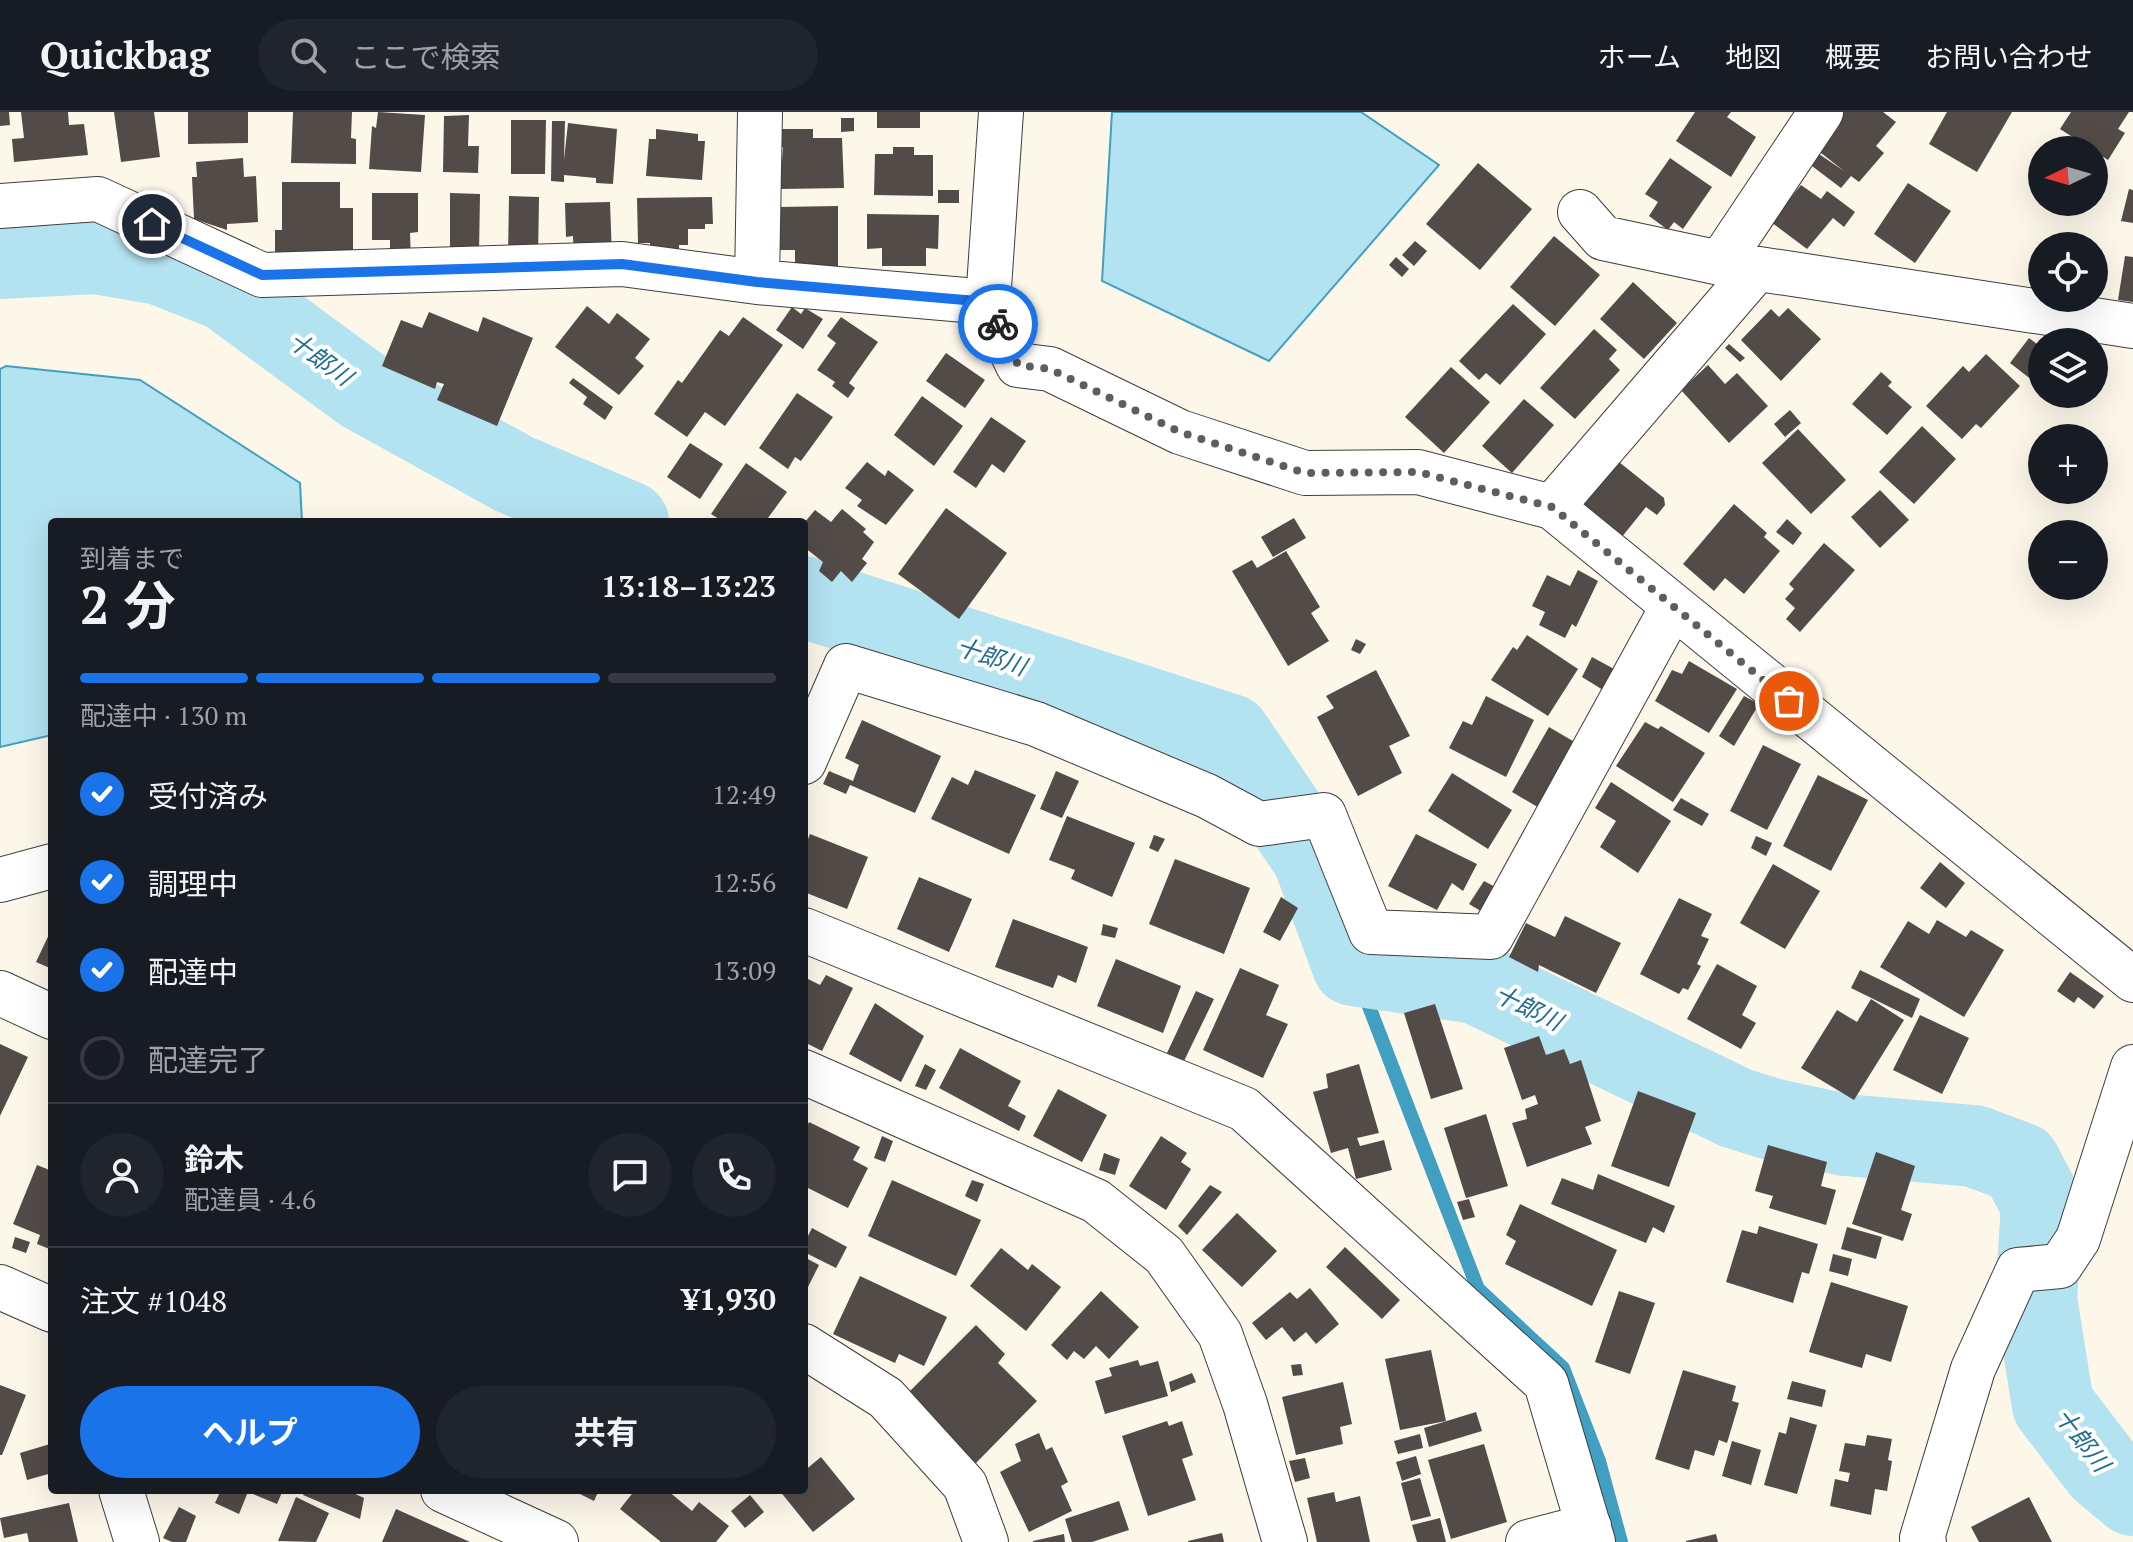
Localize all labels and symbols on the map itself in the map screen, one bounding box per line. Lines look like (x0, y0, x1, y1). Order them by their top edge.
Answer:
north arrow (2028, 136, 2108, 216)
pin (118, 190, 186, 258)
courier (958, 284, 1038, 364)
water label: 十郎川 (282, 324, 362, 394)
water label: 十郎川 (952, 630, 1033, 683)
pin (1755, 667, 1823, 735)
water label: 十郎川 (1489, 977, 1571, 1039)
water label: 十郎川 (2048, 1401, 2119, 1480)

